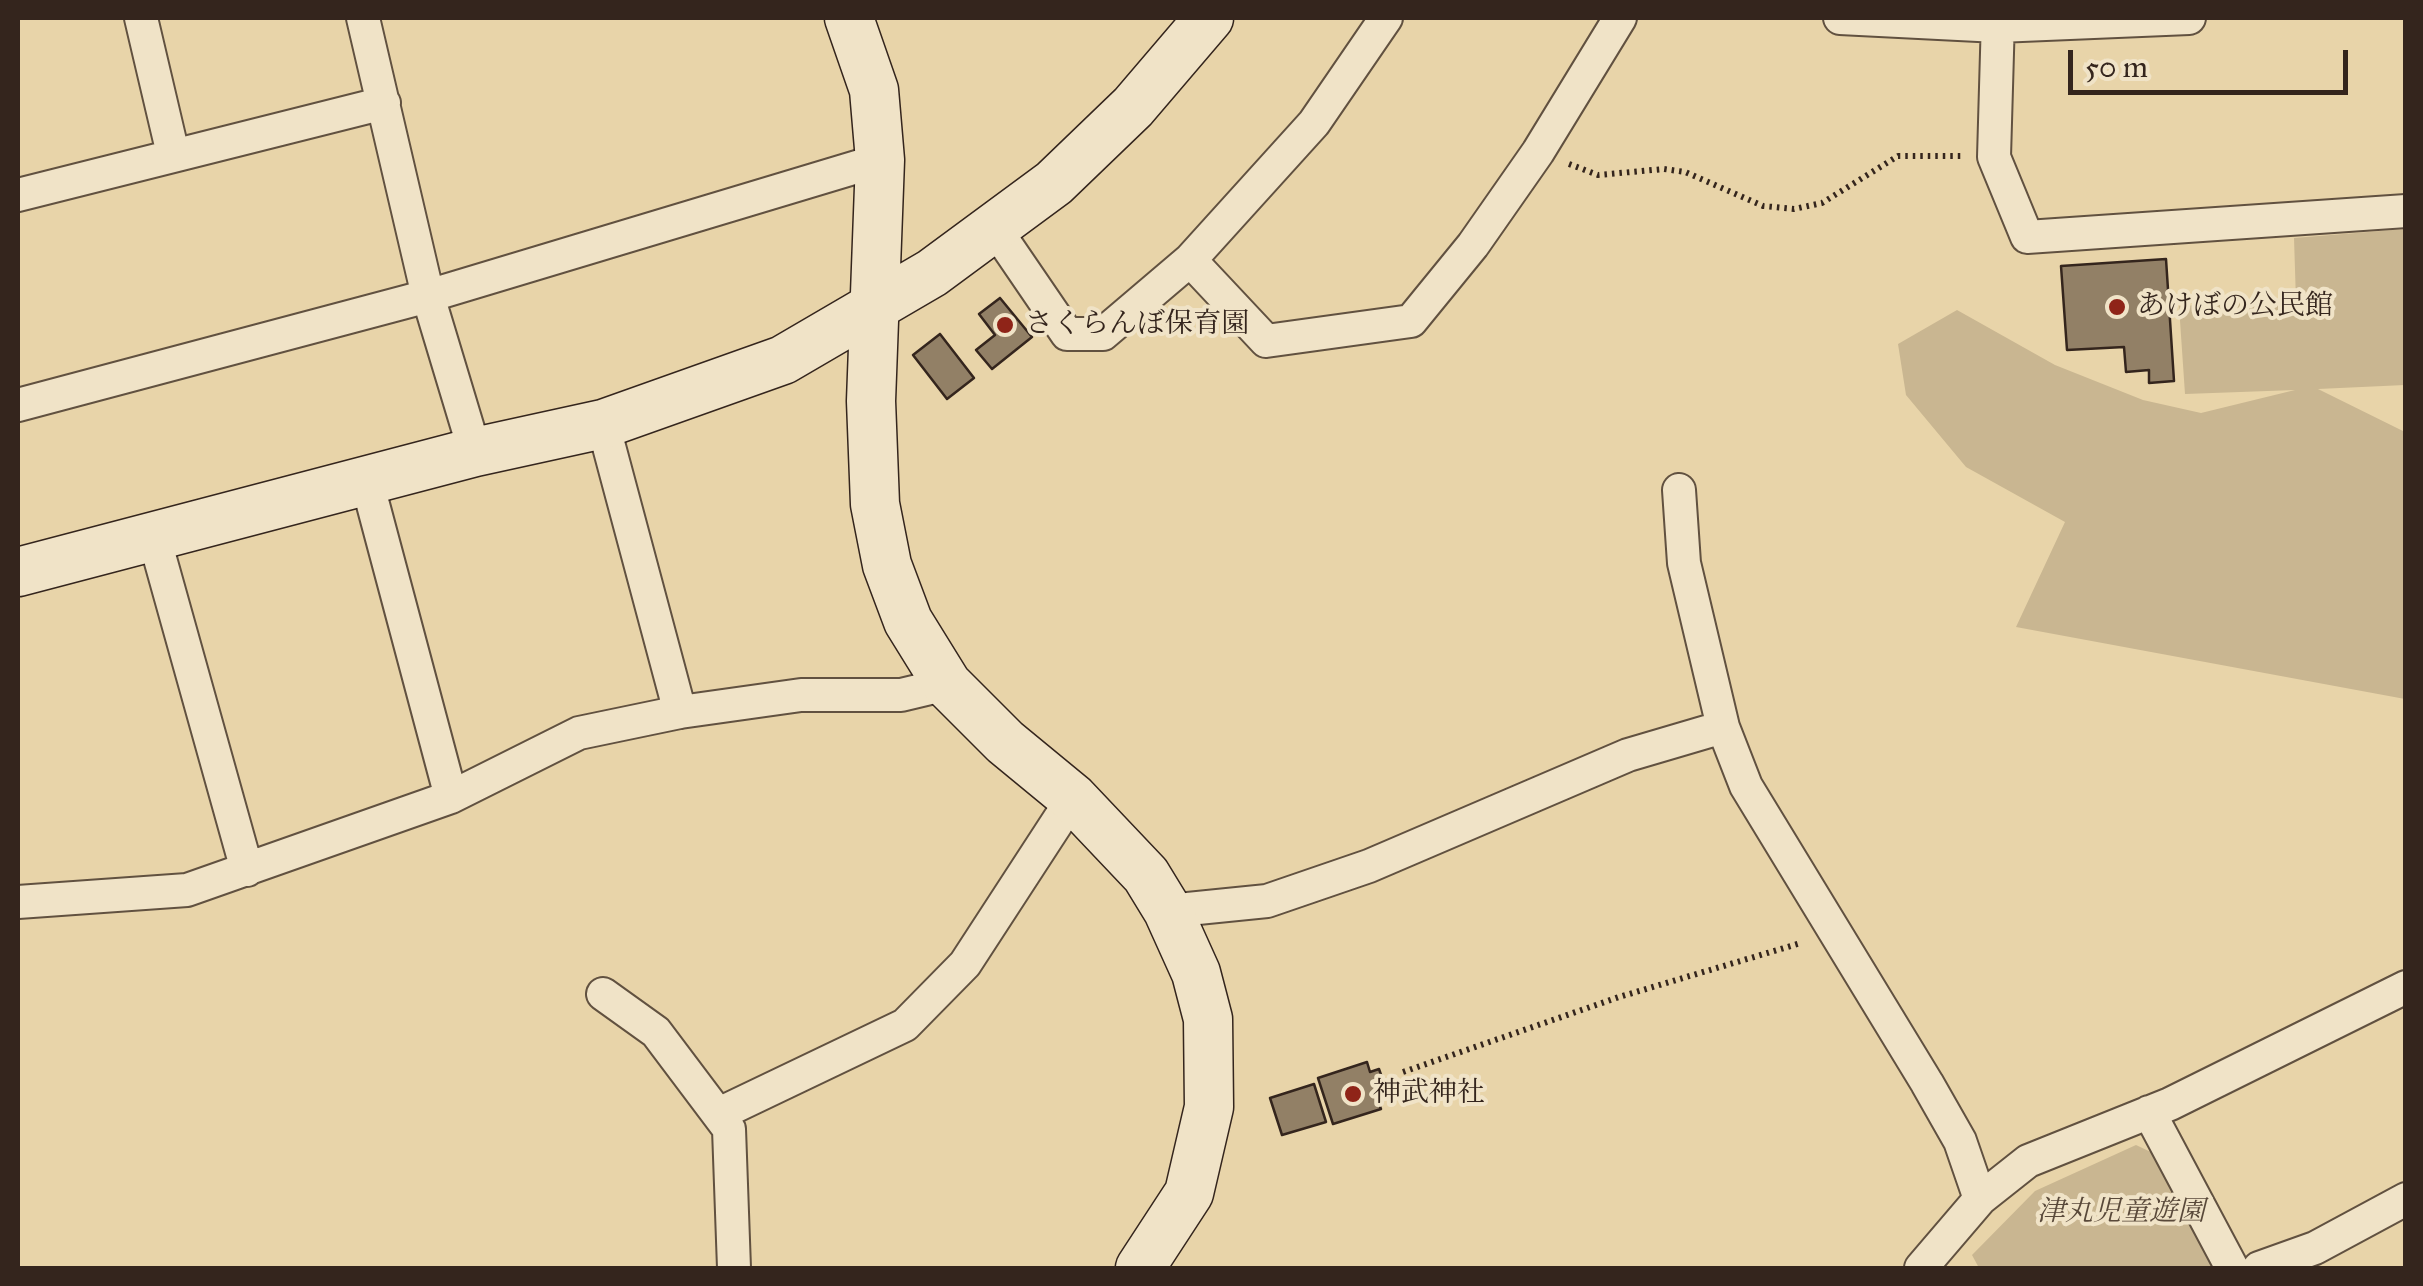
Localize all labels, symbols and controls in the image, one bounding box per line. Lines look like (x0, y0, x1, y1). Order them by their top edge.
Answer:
scale bar (2073, 30, 2353, 92)
text: 50 m (2085, 49, 2148, 85)
place label: あけぼの公民館 (2137, 290, 2333, 324)
marker: あけぼの公民館 (2106, 296, 2128, 318)
place label: さくらんぼ保育園 (1025, 308, 1249, 342)
marker: さくらんぼ保育園 (994, 314, 1016, 336)
place label: 神武神社 (1373, 1077, 1485, 1111)
marker: 神武神社 (1342, 1083, 1364, 1105)
park label: 津丸児童遊園 (2037, 1196, 2205, 1230)

